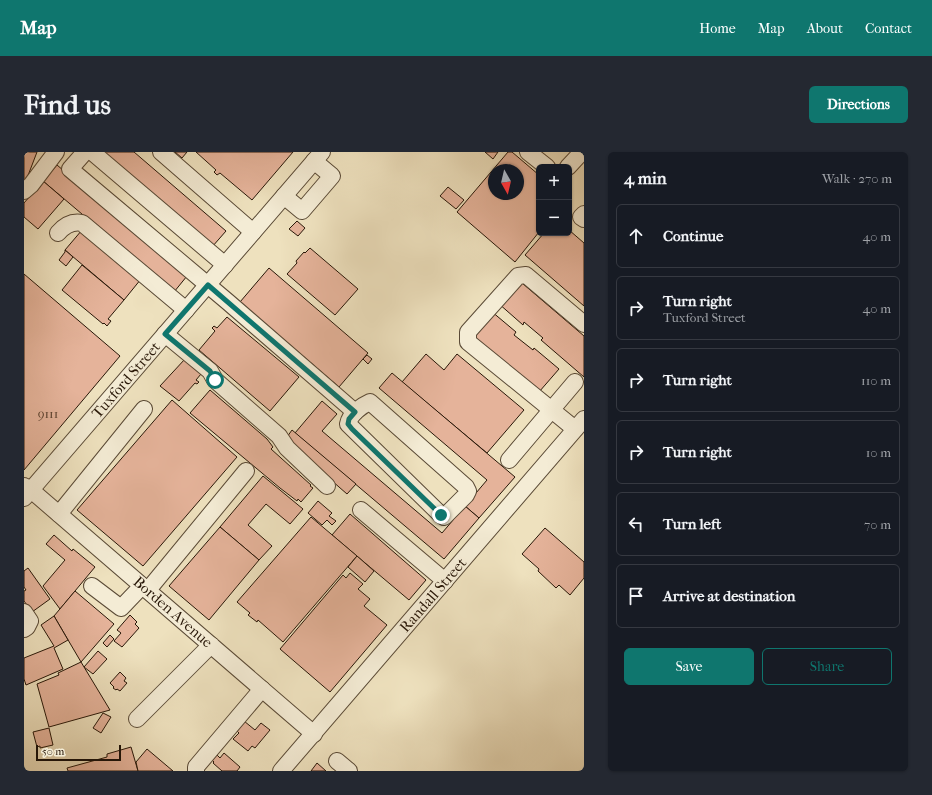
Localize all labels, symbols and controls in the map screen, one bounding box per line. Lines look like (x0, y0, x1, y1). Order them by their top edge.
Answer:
text: Map (20, 17, 56, 39)
text: Home (699, 20, 736, 37)
text: Map (758, 20, 785, 37)
text: About (807, 20, 843, 37)
text: Contact (865, 20, 912, 37)
button: Directions (809, 86, 908, 123)
text: Find us (24, 88, 111, 121)
north arrow (488, 164, 524, 200)
map controls (536, 164, 572, 236)
button: + (536, 164, 572, 200)
text: 4 min (624, 168, 667, 188)
text: Walk · 270 m (822, 171, 892, 186)
button: − (536, 200, 572, 236)
icon: ahead (625, 225, 647, 247)
text: Continue (663, 227, 723, 245)
text: 40 m (863, 229, 891, 244)
text: Turn right (663, 292, 732, 310)
icon: right (625, 297, 647, 319)
text: 40 m (863, 301, 891, 316)
text: Tuxford Street (663, 310, 746, 325)
street label: Tuxford Street (88, 338, 165, 422)
icon: right (625, 369, 647, 391)
route start (206, 371, 224, 389)
text: Turn right (663, 371, 732, 389)
text: 110 m (861, 373, 891, 388)
house number: 9111 (38, 406, 58, 421)
icon: right (625, 441, 647, 463)
text: Turn right (663, 443, 732, 461)
text: 10 m (866, 445, 891, 460)
route end (432, 506, 450, 524)
icon: left (625, 513, 647, 535)
text: Turn left (663, 515, 721, 533)
text: 70 m (864, 517, 891, 532)
street label: Randall Street (396, 554, 471, 636)
street label: Borden Avenue (130, 573, 217, 652)
icon: arrive (625, 585, 647, 607)
text: Arrive at destination (663, 587, 795, 605)
button: Save (624, 648, 754, 685)
button: Share (762, 648, 892, 685)
scale bar (36, 743, 121, 762)
text: 50 m (42, 745, 64, 758)

